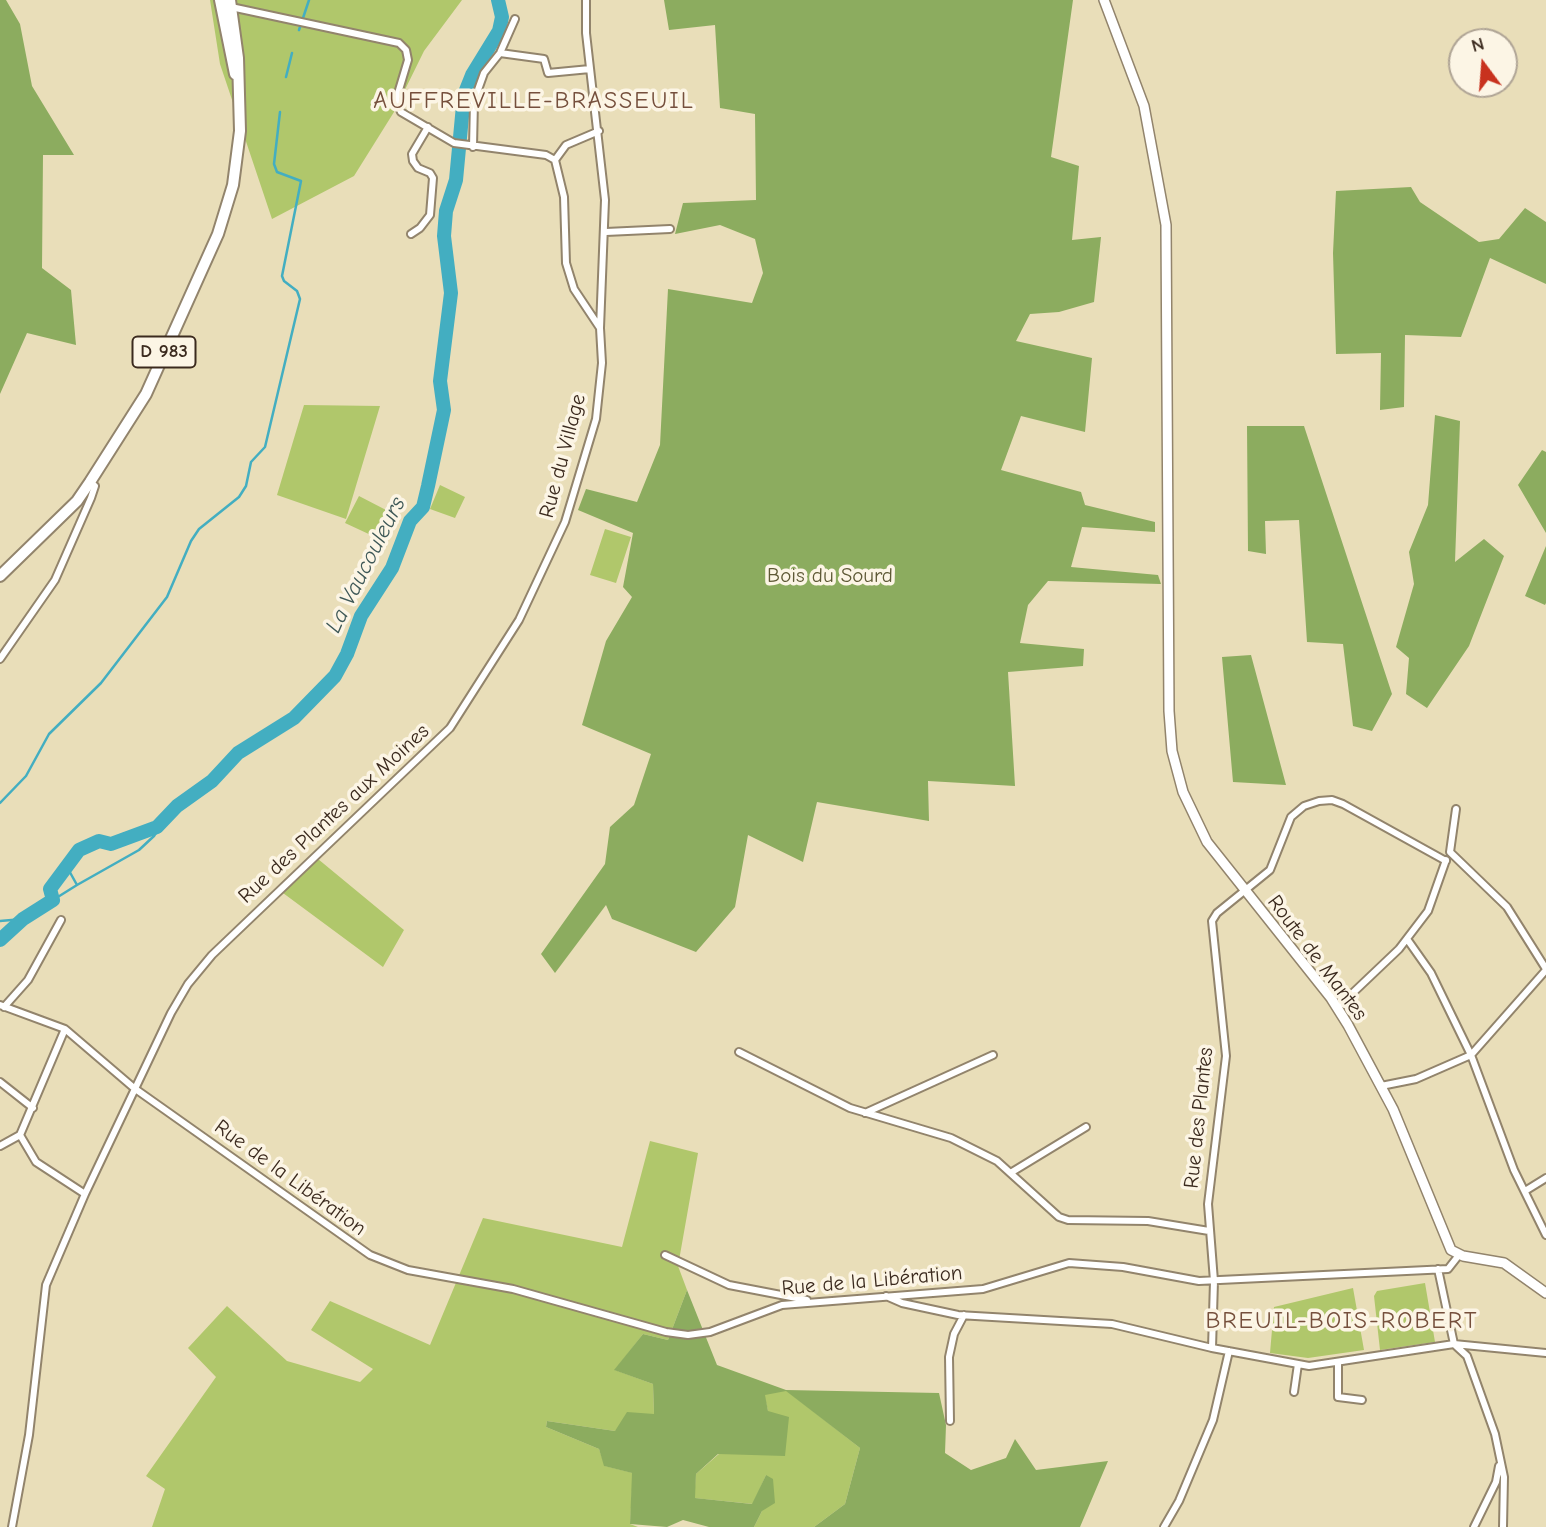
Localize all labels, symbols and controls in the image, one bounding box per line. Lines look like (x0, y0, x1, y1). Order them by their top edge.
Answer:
north arrow (1448, 28, 1518, 98)
text: N (1469, 32, 1487, 57)
district label: AUFFREVILLE-BRASSEUIL (376, 87, 692, 115)
road number: D 983 (132, 336, 196, 368)
street label: Rue du Village (534, 391, 592, 521)
water label: La Vaucouleurs (320, 492, 412, 638)
park label: Bois du Sourd (767, 563, 893, 589)
street label: Rue des Plantes aux Moines (233, 719, 435, 909)
street label: Route de Mantes (1262, 890, 1372, 1026)
street label: Rue des Plantes (1179, 1046, 1219, 1190)
street label: Rue de la Libération (209, 1115, 371, 1241)
street label: Rue de la Libération (781, 1261, 963, 1301)
district label: BREUIL-BOIS-ROBERT (1208, 1307, 1476, 1335)

